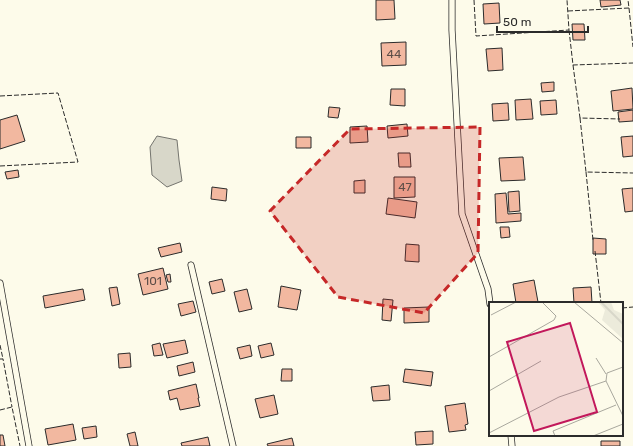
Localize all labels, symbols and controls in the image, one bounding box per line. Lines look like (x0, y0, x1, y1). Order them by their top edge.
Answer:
scale bar (497, 8, 588, 34)
text: 50 m (503, 15, 531, 29)
house number: 44 (387, 47, 402, 61)
house number: 47 (398, 180, 412, 194)
house number: 101 (144, 274, 162, 288)
inset map (489, 302, 623, 436)

